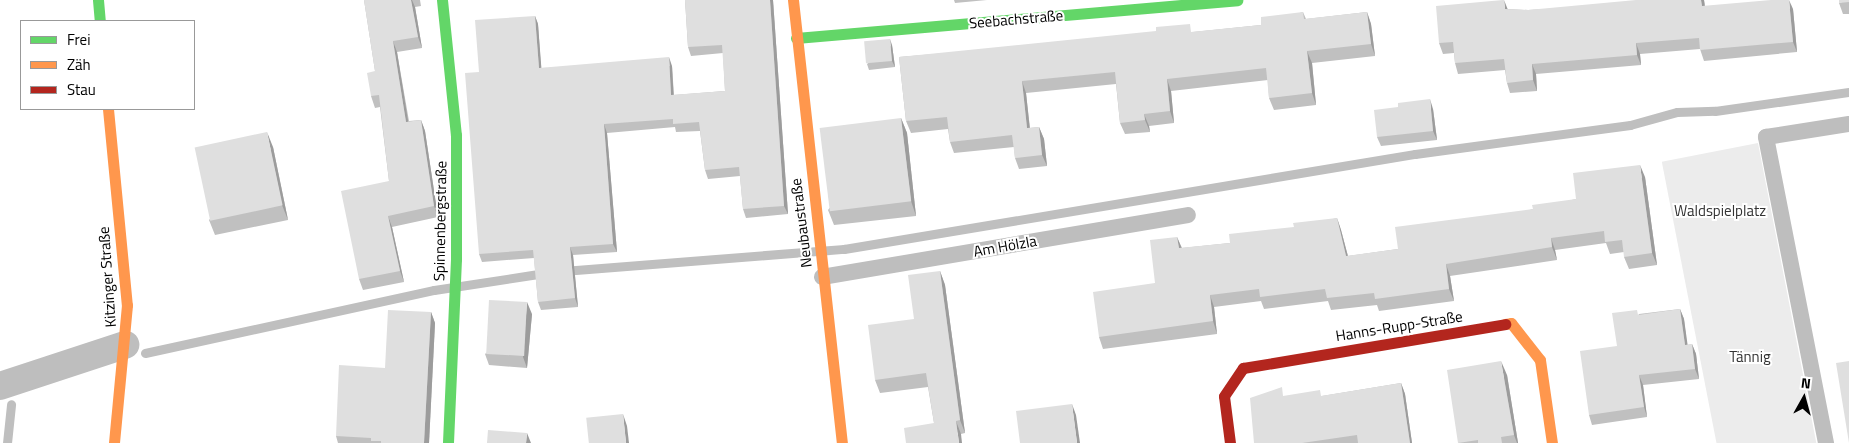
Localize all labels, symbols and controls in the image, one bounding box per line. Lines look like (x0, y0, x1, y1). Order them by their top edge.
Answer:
street label: Seebachstraße (968, 6, 1064, 32)
legend (20, 20, 195, 110)
text: Frei (67, 28, 90, 51)
text: Zäh (67, 53, 91, 76)
text: Stau (67, 78, 96, 101)
street label: Spinnenbergstraße (430, 161, 450, 281)
street label: Neubaustraße (787, 177, 815, 269)
park label: Waldspielplatz (1674, 202, 1766, 220)
street label: Kitzinger Straße (94, 226, 120, 328)
street label: Am Hölzla (972, 232, 1038, 260)
street label: Hanns-Rupp-Straße (1334, 307, 1464, 345)
park label: Tännig (1729, 348, 1771, 366)
text: N (1800, 372, 1812, 394)
north arrow (1779, 373, 1829, 423)

